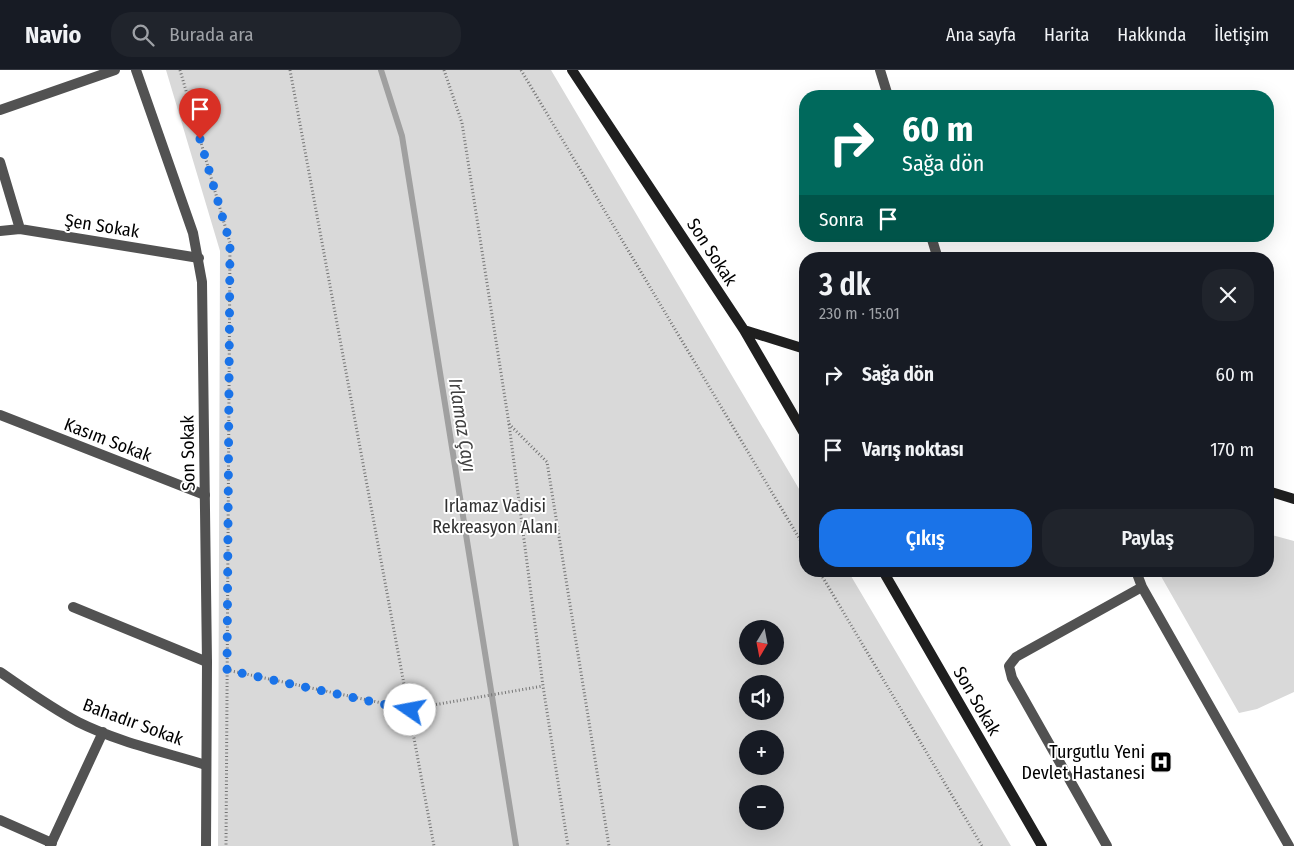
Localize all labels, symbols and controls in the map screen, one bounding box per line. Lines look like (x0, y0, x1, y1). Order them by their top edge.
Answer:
search box (111, 12, 461, 57)
text: Navio (25, 21, 81, 49)
icon: search (129, 21, 157, 49)
text: Burada ara (169, 23, 254, 46)
text: Ana sayfa (946, 24, 1016, 46)
text: Harita (1044, 24, 1089, 46)
text: Hakkında (1117, 24, 1186, 46)
text: İletişim (1214, 24, 1269, 46)
pin (179, 88, 221, 139)
icon: arrive (186, 95, 214, 123)
text: 60 m (902, 108, 973, 150)
icon: right (819, 110, 884, 175)
text: Sağa dön (902, 150, 984, 177)
icon: arrive (874, 205, 902, 233)
text: Sonra (819, 208, 864, 231)
street label: Şen Sokak (63, 209, 141, 243)
street label: Son Sokak (682, 214, 742, 290)
text: 3 dk (819, 267, 871, 303)
button: close (1202, 269, 1254, 321)
text: 230 m · 15:01 (819, 304, 900, 323)
icon: right (819, 361, 847, 389)
text: Sağa dön (862, 363, 934, 386)
text: 60 m (1216, 363, 1254, 386)
water label: Irlamaz Çayı (444, 376, 481, 474)
street label: Kasım Sokak (61, 413, 156, 467)
street label: Son Sokak (176, 414, 200, 491)
icon: arrive (819, 436, 847, 464)
text: Varış noktası (862, 438, 964, 461)
text: 170 m (1210, 438, 1254, 461)
park label: Irlamaz Vadisi Rekreasyon Alanı (432, 495, 558, 538)
button: Çıkış (819, 509, 1032, 567)
button: Paylaş (1042, 509, 1254, 567)
north arrow (739, 620, 784, 665)
map controls (739, 620, 784, 830)
street label: Son Sokak (949, 663, 1006, 740)
button: sound (739, 675, 784, 720)
position arrow (383, 683, 435, 735)
street label: Bahadır Sokak (80, 694, 187, 751)
button: + (739, 730, 784, 775)
place label: Turgutlu Yeni Devlet Hastanesi (1022, 741, 1145, 784)
hospital icon: Turgutlu Yeni Devlet Hastanesi (1149, 750, 1173, 774)
button: − (739, 785, 784, 830)

